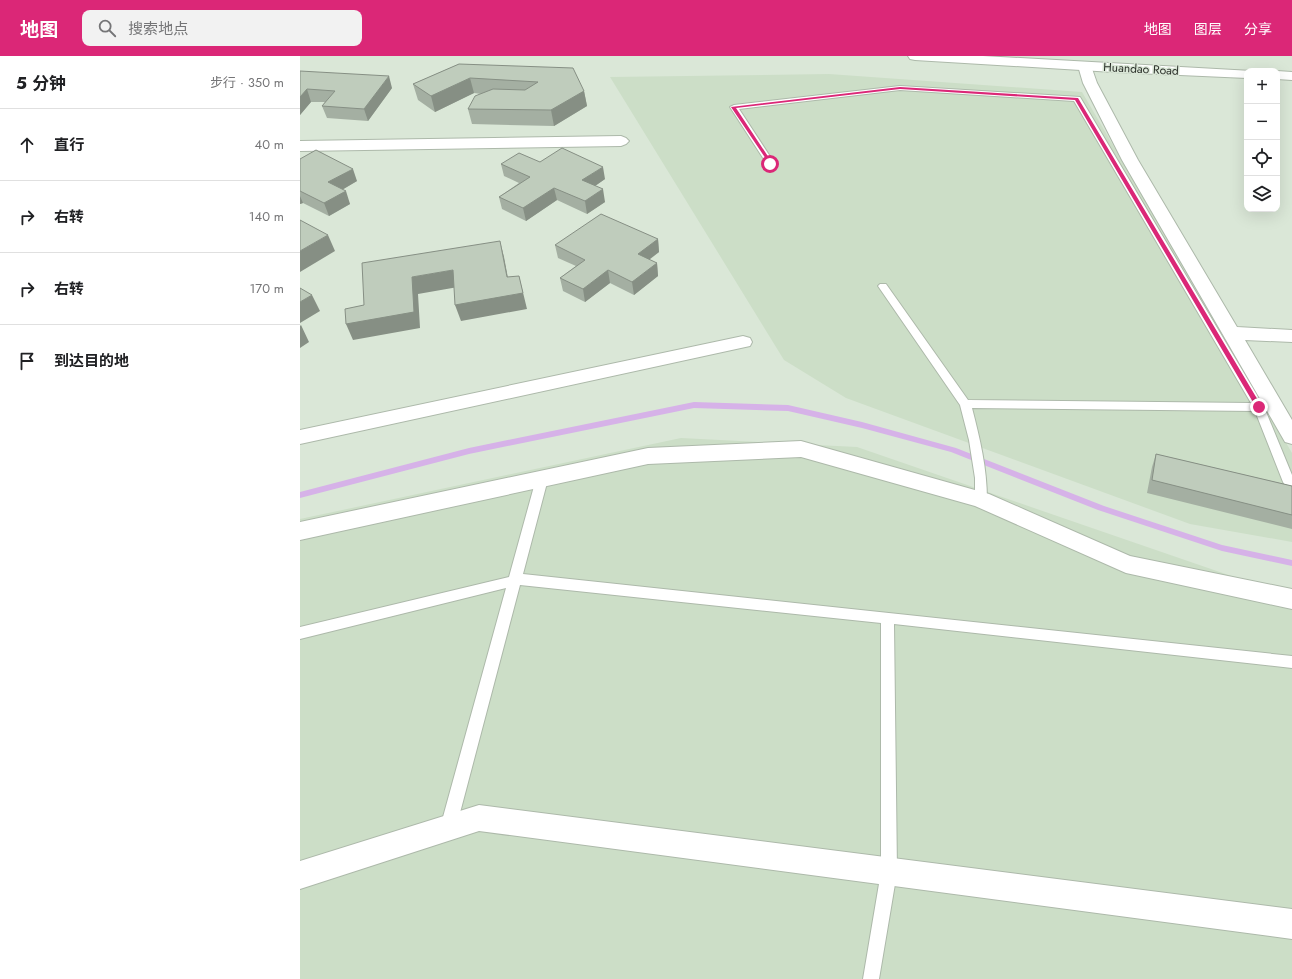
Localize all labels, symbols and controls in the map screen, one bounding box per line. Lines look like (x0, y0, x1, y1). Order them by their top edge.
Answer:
search box (82, 10, 362, 46)
text: 地图 (20, 16, 58, 43)
icon: search (96, 17, 118, 39)
text: 搜索地点 (128, 18, 188, 40)
text: 地图 (1144, 19, 1172, 39)
text: 图层 (1194, 19, 1222, 39)
text: 分享 (1244, 19, 1272, 39)
street label: Huandao Road (1103, 58, 1179, 80)
map controls (1244, 68, 1280, 212)
button: + (1244, 68, 1280, 104)
text: 5 分钟 (16, 71, 66, 95)
text: 步行 · 350 m (210, 73, 284, 92)
button: − (1244, 104, 1280, 140)
icon: ahead (16, 134, 38, 156)
text: 直行 (54, 134, 84, 156)
text: 40 m (255, 135, 284, 154)
button: locate (1244, 140, 1280, 176)
route start (761, 155, 779, 173)
button: layers (1244, 176, 1280, 212)
icon: right (16, 206, 38, 228)
text: 右转 (54, 206, 84, 228)
text: 140 m (249, 207, 284, 226)
icon: right (16, 278, 38, 300)
text: 右转 (54, 278, 84, 300)
text: 170 m (249, 279, 284, 298)
icon: arrive (16, 350, 38, 372)
text: 到达目的地 (54, 350, 129, 372)
route end (1250, 398, 1268, 416)

